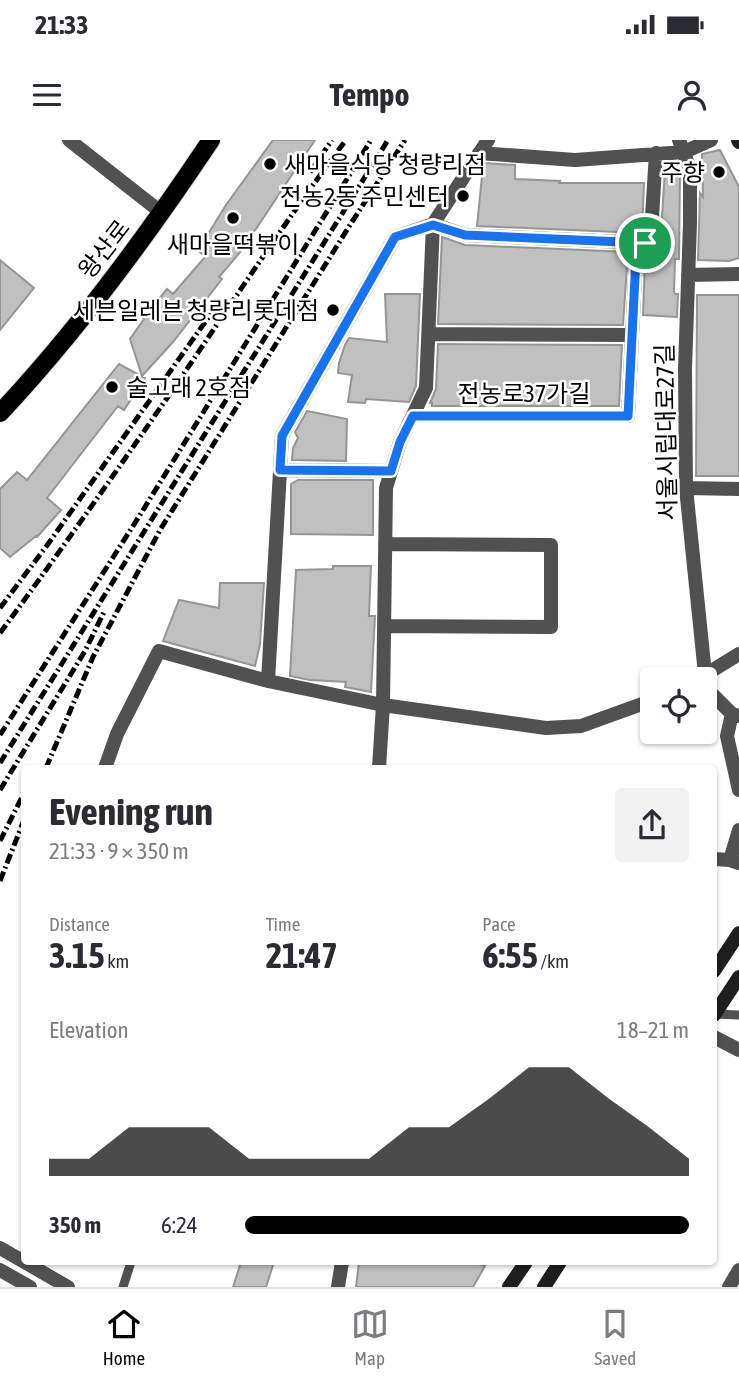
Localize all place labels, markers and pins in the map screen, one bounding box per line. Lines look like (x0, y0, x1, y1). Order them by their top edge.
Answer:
place label: 새마을식당 청량리점 (284, 151, 486, 178)
marker: 새마을식당 청량리점 (262, 156, 278, 172)
place label: 주향 (661, 159, 705, 186)
marker: 주향 (711, 164, 727, 180)
place label: 전농2동 주민센터 (280, 183, 449, 210)
marker: 전농2동 주민센터 (455, 188, 471, 204)
marker: 새마을떡볶이 (225, 210, 241, 226)
pin (615, 213, 675, 273)
place label: 새마을떡볶이 (167, 231, 299, 258)
place label: 세븐일레븐 청량리롯데점 (73, 297, 319, 324)
marker: 세븐일레븐 청량리롯데점 (325, 302, 341, 318)
place label: 술고래 2호점 (126, 374, 251, 401)
marker: 술고래 2호점 (104, 379, 120, 395)

